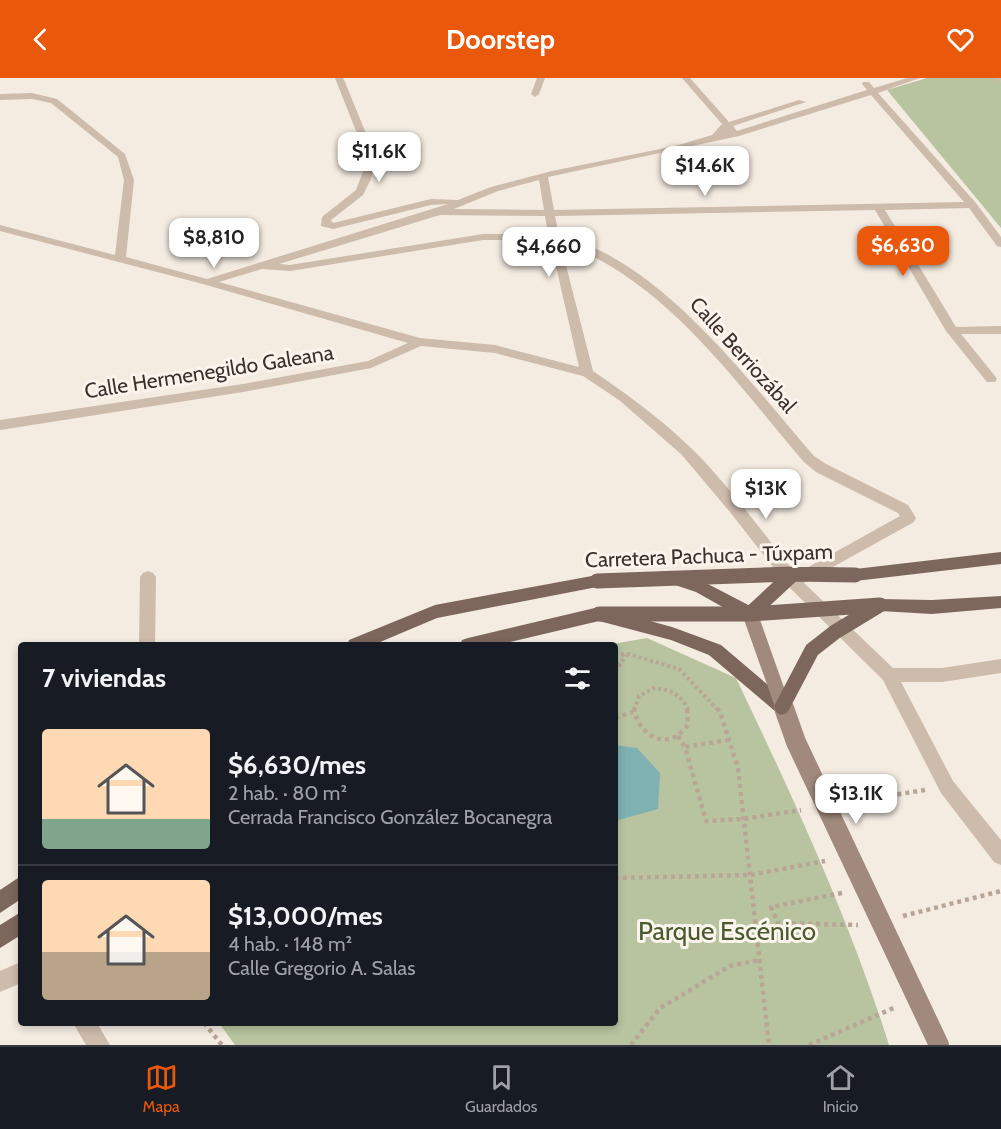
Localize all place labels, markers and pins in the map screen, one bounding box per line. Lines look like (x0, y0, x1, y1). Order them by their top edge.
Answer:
pin: $11.6K (330, 132, 428, 183)
pin: $14.6K (656, 146, 754, 197)
pin: $8,810 (165, 218, 263, 269)
pin: $6,630 (854, 226, 952, 277)
pin: $4,660 (500, 227, 598, 278)
pin: $13K (730, 469, 802, 520)
pin: $13.1K (807, 774, 905, 825)

